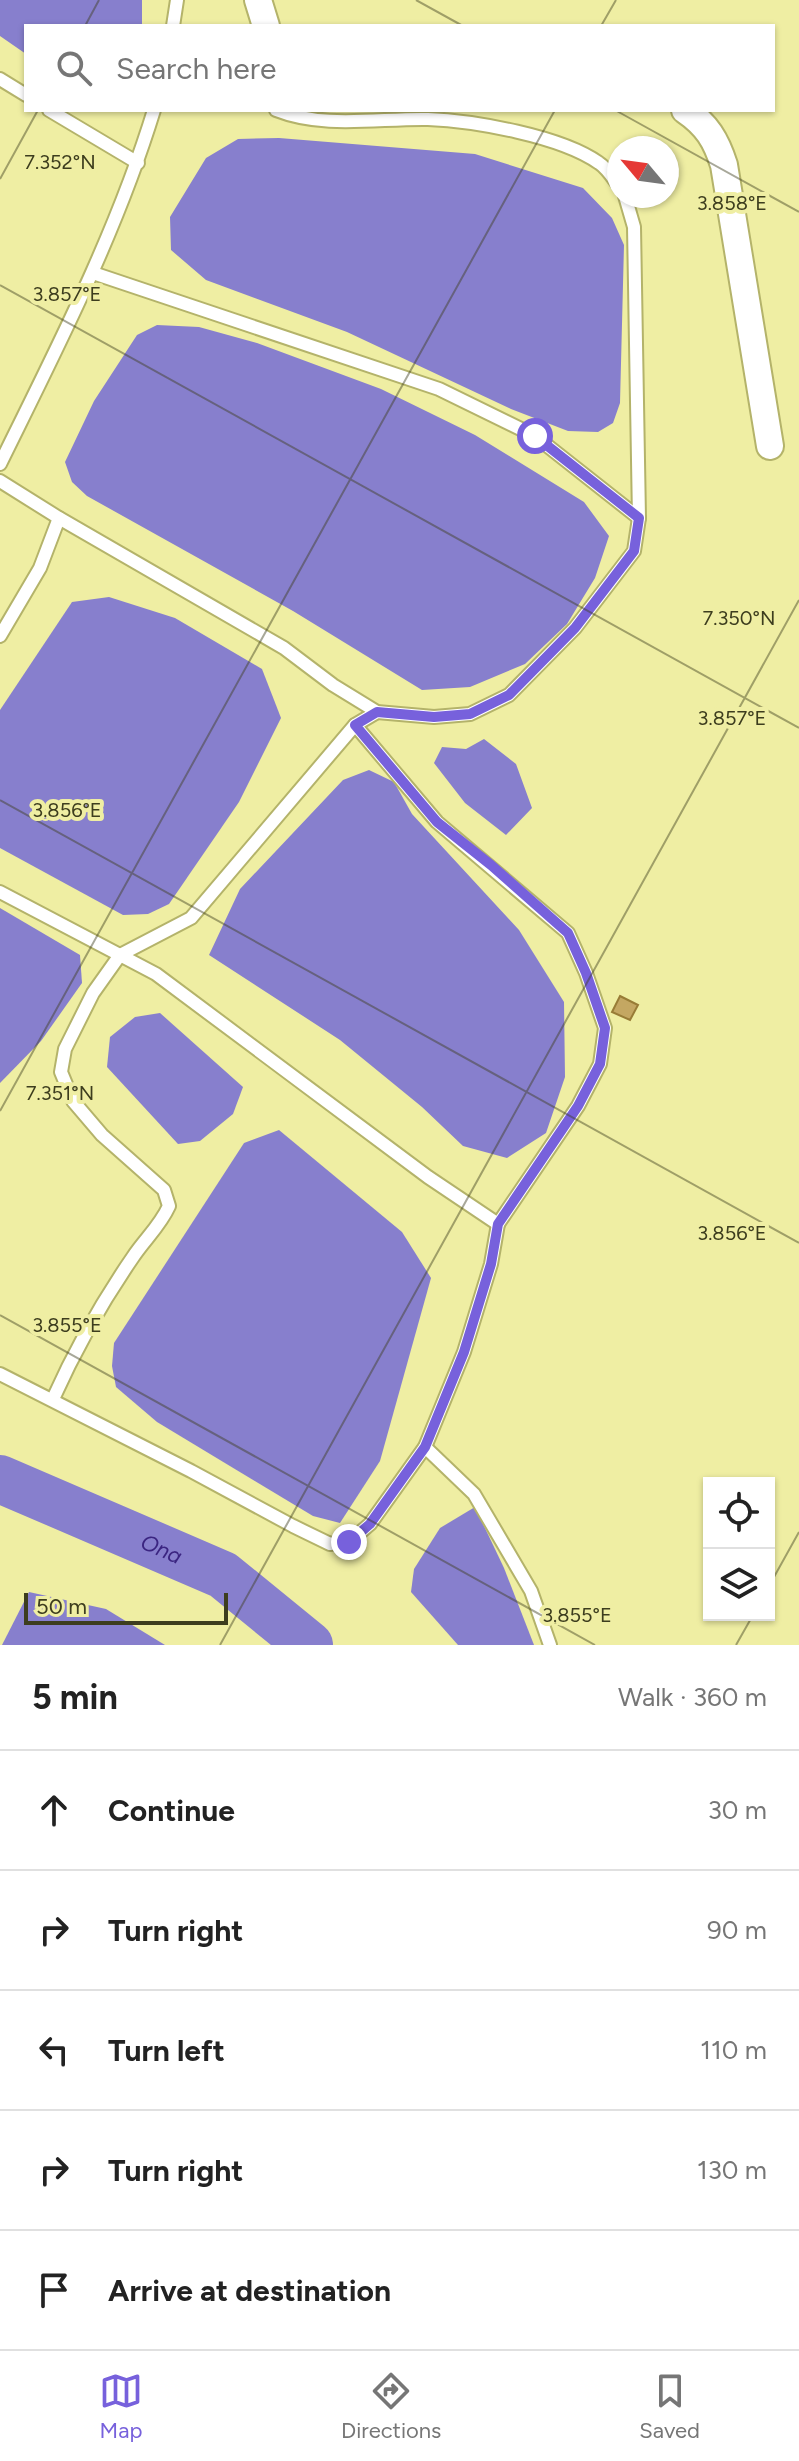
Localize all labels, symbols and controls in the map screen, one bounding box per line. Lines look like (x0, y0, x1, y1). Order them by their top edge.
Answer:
search box (24, 24, 775, 112)
icon: search (52, 46, 96, 90)
text: Search here (116, 50, 276, 87)
north arrow (607, 136, 679, 208)
text: 7.352°N (24, 150, 96, 174)
text: 3.858°E (697, 191, 767, 215)
text: 3.857°E (33, 282, 101, 306)
route start (517, 418, 553, 454)
text: 7.350°N (703, 606, 775, 630)
text: 3.857°E (698, 706, 766, 730)
text: 3.856°E (32, 798, 102, 822)
text: 7.351°N (26, 1081, 94, 1105)
text: 3.856°E (697, 1221, 767, 1245)
text: 3.855°E (32, 1313, 102, 1337)
map controls (703, 1477, 775, 1621)
button: locate (703, 1477, 775, 1549)
route end (331, 1524, 367, 1560)
water label: Ona (137, 1528, 186, 1570)
button: layers (703, 1549, 775, 1621)
scale bar (24, 1589, 228, 1625)
text: 50 m (36, 1593, 87, 1620)
text: 3.855°E (542, 1603, 612, 1627)
text: 5 min (32, 1677, 118, 1718)
text: Walk · 360 m (618, 1681, 767, 1713)
icon: ahead (32, 1788, 76, 1832)
text: Continue (108, 1792, 235, 1829)
text: 30 m (708, 1794, 767, 1826)
icon: right (32, 1908, 76, 1952)
text: Turn right (108, 1912, 243, 1949)
text: 90 m (707, 1914, 767, 1946)
icon: left (32, 2028, 76, 2072)
text: Turn left (108, 2032, 225, 2069)
text: 110 m (700, 2034, 767, 2066)
icon: right (32, 2148, 76, 2192)
text: Turn right (108, 2152, 243, 2189)
text: 130 m (697, 2154, 767, 2186)
icon: arrive (32, 2268, 76, 2312)
text: Arrive at destination (108, 2272, 391, 2309)
tab: Map (99, 2369, 143, 2444)
tab: Directions (341, 2369, 441, 2444)
tab: Saved (639, 2369, 700, 2444)

